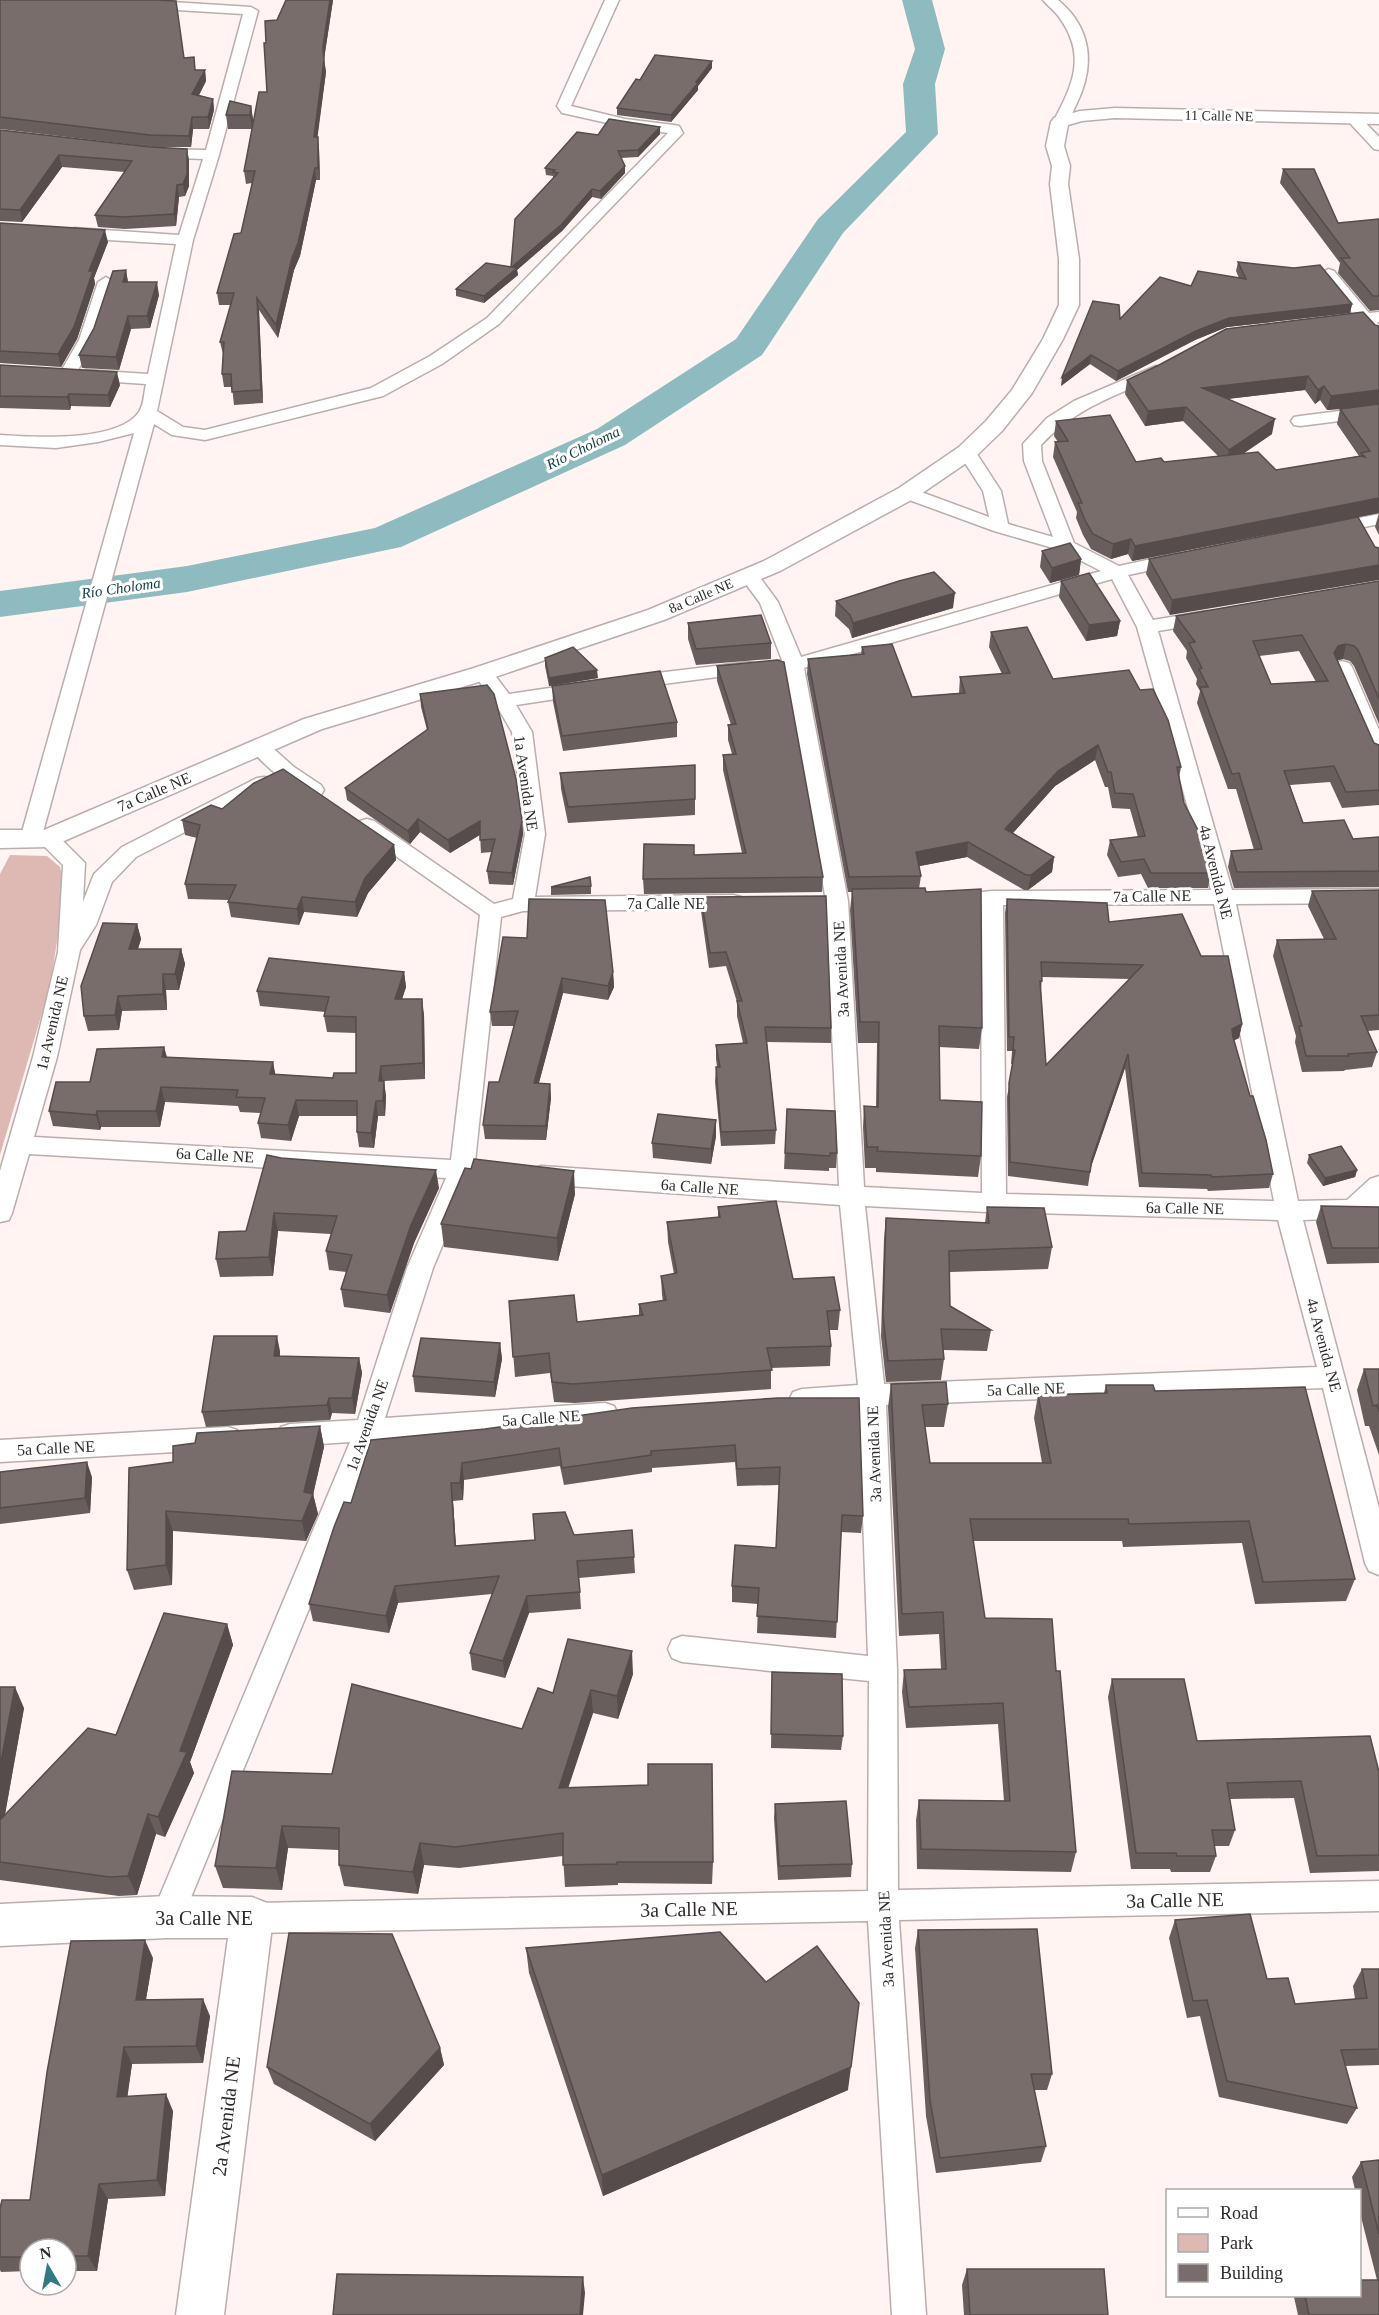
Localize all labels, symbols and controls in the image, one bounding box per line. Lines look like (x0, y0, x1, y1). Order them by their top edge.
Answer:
street label: 11 Calle NE (1185, 108, 1253, 124)
water label: Río Choloma (543, 423, 622, 473)
water label: Río Choloma (79, 575, 162, 602)
street label: 8a Calle NE (667, 576, 735, 616)
street label: 1a Avenida NE (511, 734, 541, 832)
street label: 7a Calle NE (115, 769, 193, 815)
street label: 4a Avenida NE (1196, 823, 1236, 921)
street label: 7a Calle NE (1113, 887, 1191, 905)
street label: 7a Calle NE (627, 895, 705, 912)
street label: 3a Avenida NE (830, 920, 852, 1018)
street label: 1a Avenida NE (33, 974, 71, 1072)
street label: 6a Calle NE (176, 1144, 254, 1166)
street label: 6a Calle NE (660, 1176, 740, 1198)
street label: 6a Calle NE (1146, 1199, 1224, 1217)
street label: 4a Avenida NE (1303, 1296, 1345, 1394)
street label: 1a Avenida NE (342, 1377, 392, 1473)
street label: 5a Calle NE (987, 1379, 1065, 1399)
street label: 3a Avenida NE (864, 1405, 884, 1503)
street label: 5a Calle NE (501, 1407, 581, 1429)
street label: 5a Calle NE (17, 1437, 95, 1459)
street label: 3a Calle NE (1126, 1888, 1224, 1912)
street label: 3a Avenida NE (875, 1890, 897, 1988)
street label: 3a Calle NE (640, 1897, 738, 1921)
street label: 3a Calle NE (155, 1907, 253, 1929)
street label: 2a Avenida NE (208, 2055, 244, 2177)
legend (1166, 2189, 1361, 2297)
text: Road (1220, 2203, 1258, 2223)
text: Park (1220, 2233, 1253, 2253)
north arrow (18, 2237, 78, 2297)
text: N (38, 2243, 53, 2262)
text: Building (1220, 2263, 1283, 2283)

